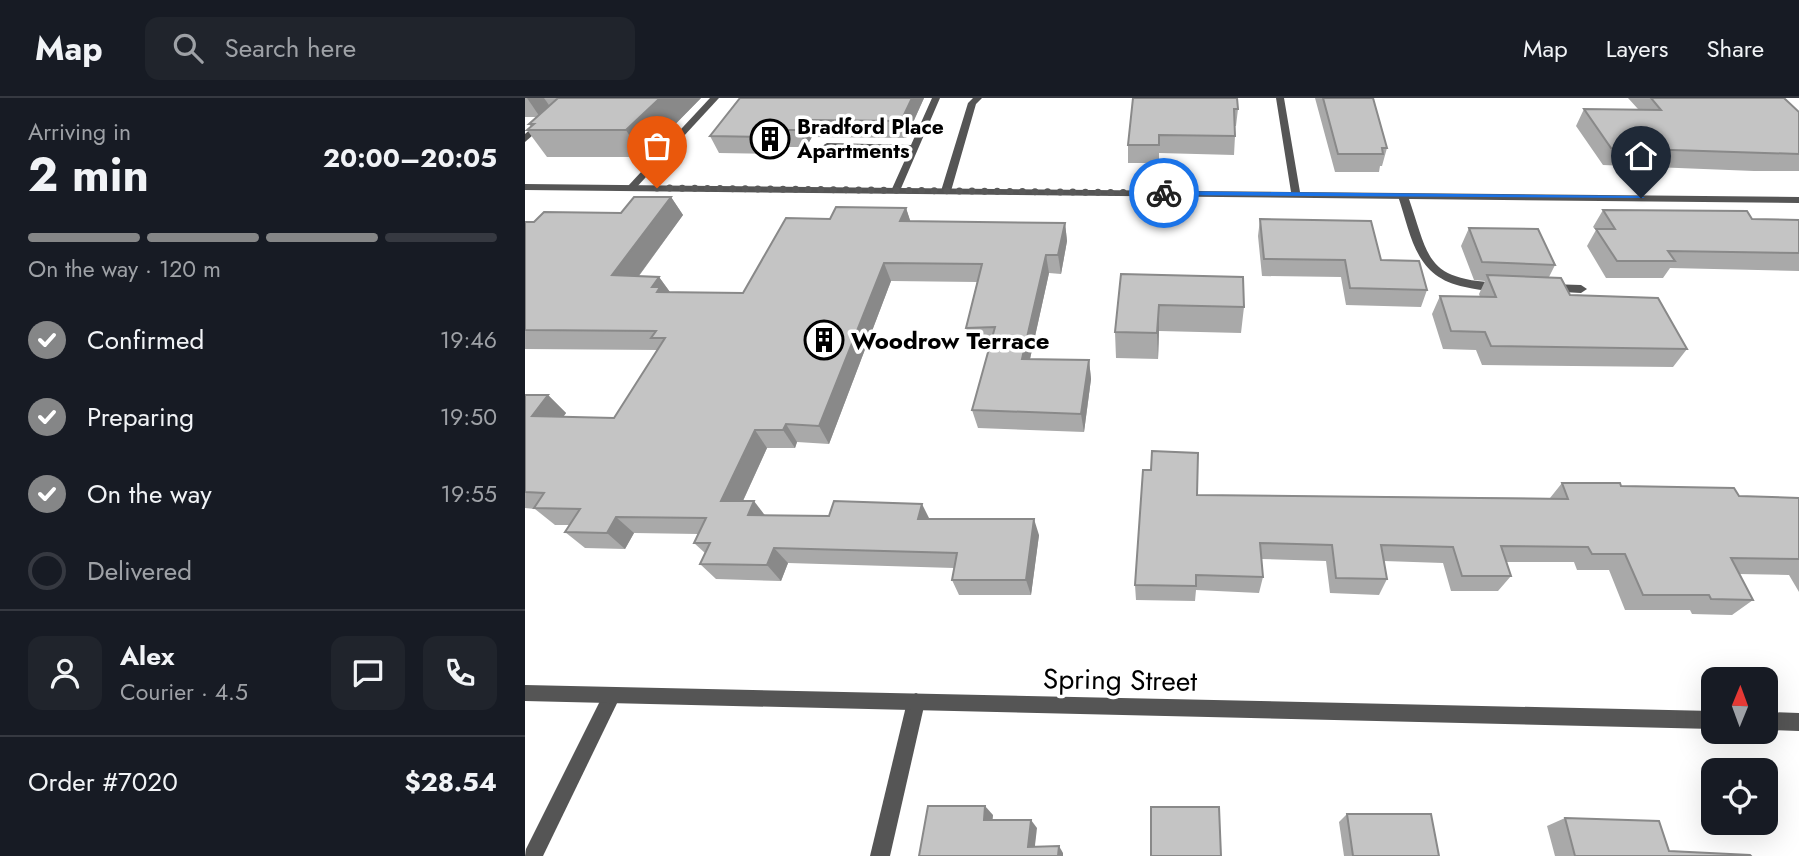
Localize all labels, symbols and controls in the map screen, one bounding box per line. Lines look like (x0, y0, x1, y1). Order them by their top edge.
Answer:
search box (145, 17, 635, 80)
text: Map (35, 25, 103, 72)
icon: search (169, 29, 207, 67)
text: Search here (225, 29, 356, 67)
text: Map (1523, 31, 1568, 66)
text: Layers (1606, 31, 1668, 66)
text: Share (1706, 31, 1764, 66)
place label: Bradford Place Apartments (796, 112, 944, 166)
text: Arriving in (28, 115, 131, 149)
pin (627, 116, 687, 188)
building icon: Bradford Place Apartments (749, 118, 791, 160)
pin (1611, 126, 1671, 198)
icon: bag (638, 127, 676, 165)
icon: home (1622, 137, 1660, 175)
text: 20:00–20:05 (323, 139, 497, 177)
text: 2 min (28, 142, 149, 208)
courier (1129, 158, 1199, 228)
icon: bike (1145, 174, 1183, 212)
text: On the way · 120 m (28, 252, 221, 286)
building icon: Woodrow Terrace (803, 319, 845, 361)
icon: check (28, 321, 66, 359)
text: Confirmed (87, 321, 204, 359)
text: 19:46 (440, 323, 497, 357)
place label: Woodrow Terrace (851, 323, 1050, 358)
icon: check (28, 398, 66, 436)
text: Preparing (87, 398, 194, 436)
text: 19:50 (440, 400, 497, 434)
icon: check (28, 475, 66, 513)
text: On the way (87, 475, 212, 513)
text: 19:55 (441, 477, 497, 511)
text: Delivered (87, 552, 192, 590)
button: person (28, 636, 102, 710)
button: chat (331, 636, 405, 710)
button: phone (423, 636, 497, 710)
text: Alex (120, 637, 174, 675)
street label: Spring Street (1043, 658, 1198, 702)
north arrow (1701, 667, 1778, 744)
map controls (1701, 667, 1778, 835)
text: Courier · 4.5 (120, 675, 248, 709)
button: locate (1701, 758, 1778, 835)
text: Order #7020 (28, 763, 178, 801)
text: $28.54 (405, 763, 497, 801)

